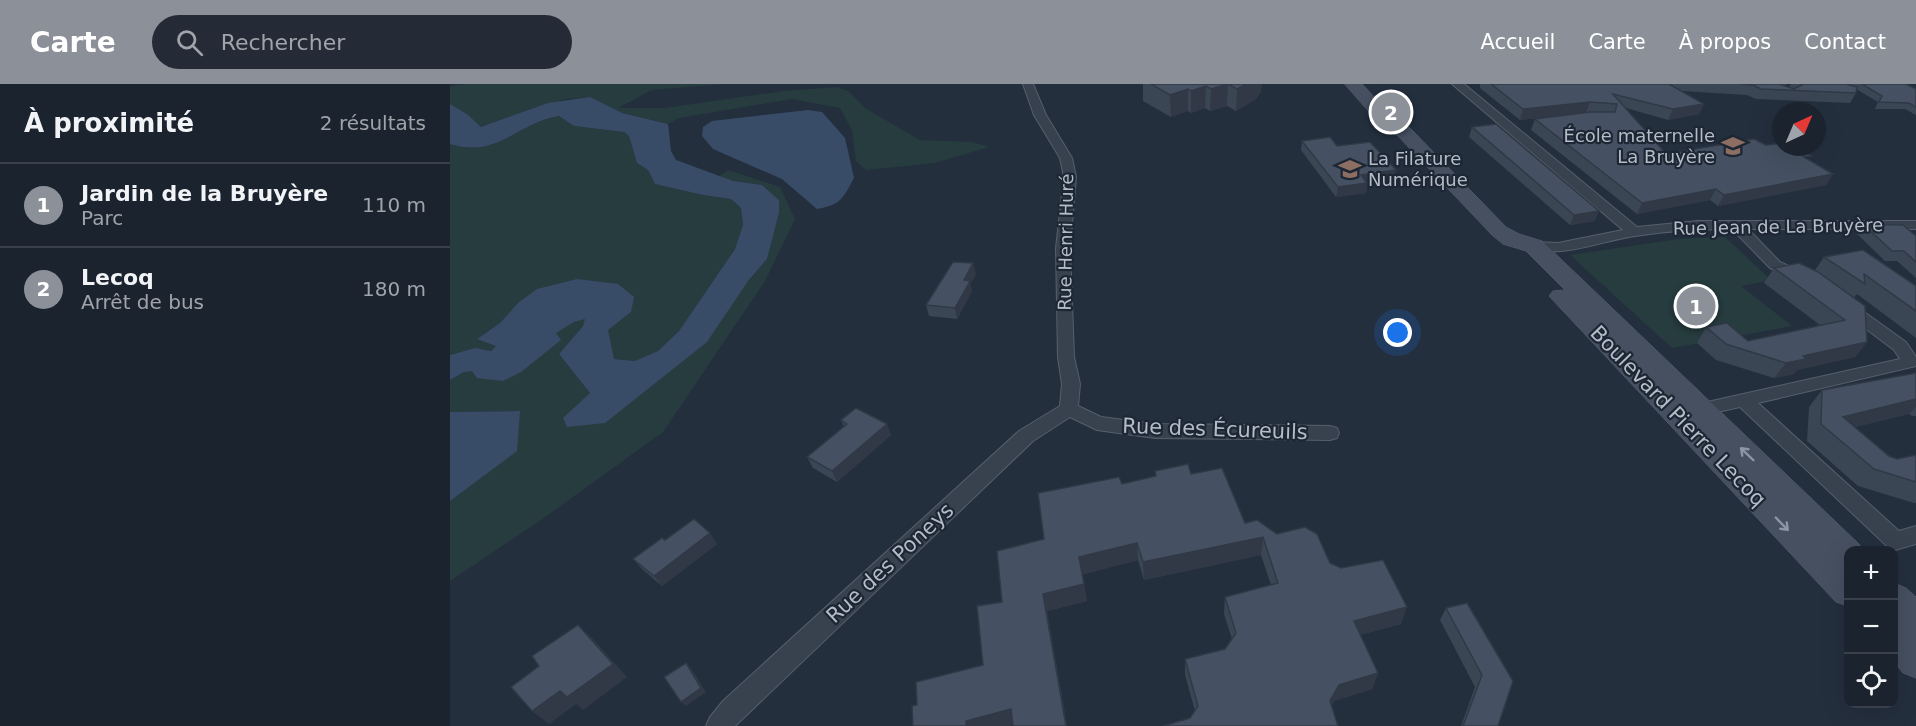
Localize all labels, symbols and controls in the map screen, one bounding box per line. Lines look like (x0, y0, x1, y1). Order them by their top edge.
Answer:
search box (152, 15, 572, 69)
text: Carte (30, 26, 116, 59)
icon: search (173, 26, 206, 59)
text: Rechercher (221, 30, 345, 55)
text: Accueil (1480, 30, 1555, 54)
text: Carte (1588, 30, 1646, 54)
text: À propos (1679, 30, 1771, 54)
text: Contact (1804, 30, 1886, 54)
pin: 2 (1372, 90, 1410, 135)
north arrow (1772, 102, 1826, 156)
text: À proximité (24, 108, 194, 138)
text: 2 résultats (320, 111, 426, 135)
place label: École maternelle La Bruyère (1564, 125, 1715, 167)
school or university icon: École maternelle La Bruyère (1720, 133, 1746, 159)
place label: La Filature Numérique (1368, 148, 1468, 190)
school or university icon: La Filature Numérique (1337, 156, 1363, 182)
street label: Rue Henri Huré (1054, 173, 1077, 311)
text: Jardin de la Bruyère (81, 181, 328, 206)
text: 1 (37, 193, 50, 217)
text: 110 m (362, 193, 426, 217)
text: Parc (81, 206, 123, 230)
street label: Rue Jean de La Bruyère (1673, 214, 1883, 239)
text: Lecoq (81, 265, 154, 290)
text: 2 (37, 277, 50, 301)
text: 180 m (362, 277, 426, 301)
pin: 1 (1676, 284, 1716, 328)
text: Arrêt de bus (81, 290, 204, 314)
your location (1383, 318, 1412, 347)
street label: Boulevard Pierre Lecoq (1585, 321, 1771, 511)
street label: Rue des Écureuils (1122, 413, 1308, 444)
one-way arrow (1739, 447, 1754, 462)
street label: Rue des Poneys (822, 498, 958, 628)
one-way arrow (1775, 517, 1790, 532)
map controls (1844, 546, 1898, 708)
button: + (1844, 546, 1898, 600)
button: − (1844, 600, 1898, 654)
button: locate (1844, 654, 1898, 708)

